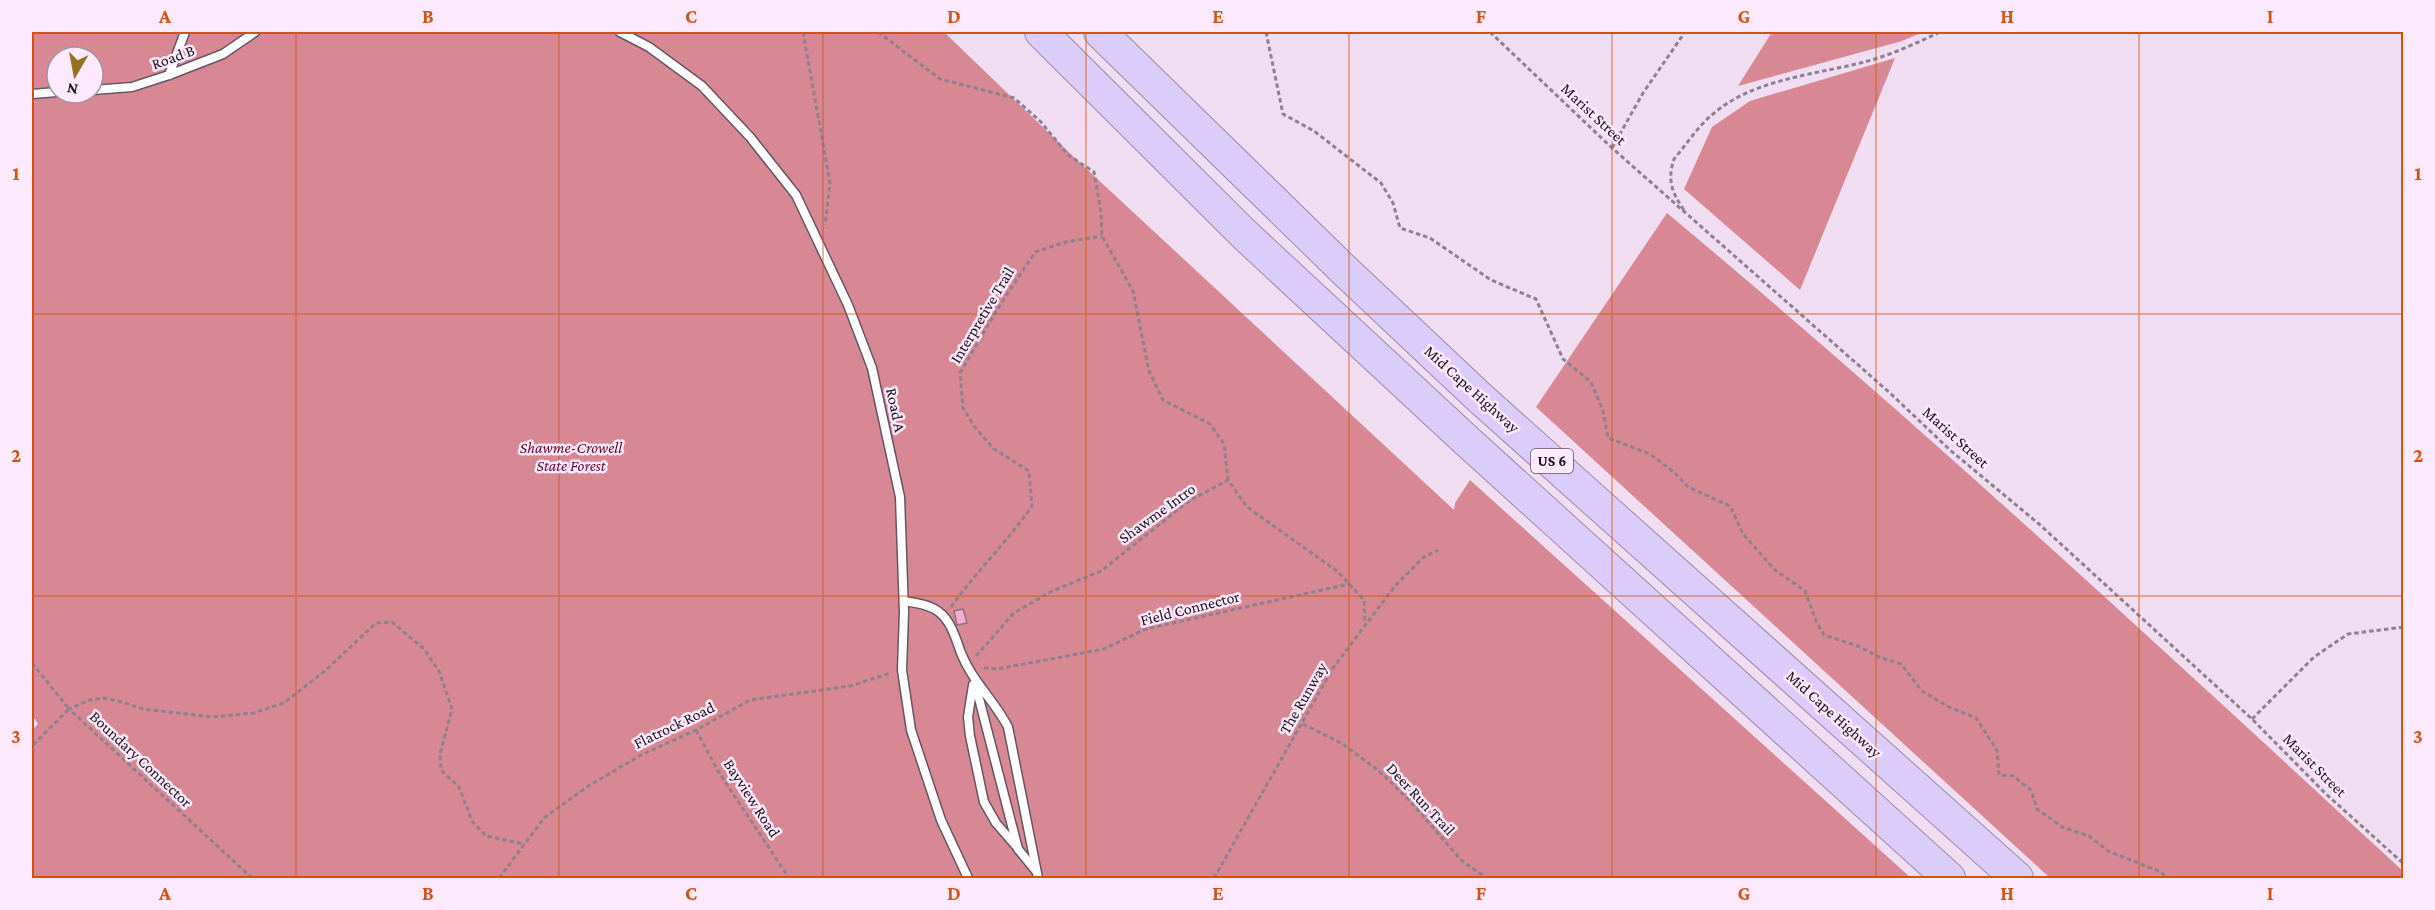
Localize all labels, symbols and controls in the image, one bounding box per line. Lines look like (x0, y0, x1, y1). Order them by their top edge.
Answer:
text: A (158, 5, 172, 27)
text: B (422, 5, 434, 27)
text: C (685, 5, 697, 27)
text: D (947, 5, 961, 27)
text: E (1212, 5, 1224, 27)
text: F (1476, 5, 1487, 27)
text: G (1738, 5, 1751, 27)
text: H (2000, 5, 2014, 27)
text: I (2267, 5, 2274, 27)
street label: Road B (149, 41, 197, 73)
north arrow (45, 45, 105, 105)
text: N (66, 80, 79, 99)
street label: Marist Street (1558, 80, 1631, 149)
text: 1 (12, 162, 20, 184)
text: 1 (2414, 162, 2422, 184)
street label: Interpretive Trail (947, 264, 1018, 366)
street label: Mid Cape Highway (1421, 342, 1523, 437)
street label: Road A (883, 386, 909, 434)
street label: Marist Street (1920, 403, 1993, 471)
park label: Shawme-Crowell State Forest (520, 439, 623, 474)
text: 2 (11, 444, 21, 466)
text: 2 (2413, 444, 2423, 466)
road number: US 6 (1531, 449, 1573, 473)
street label: Shawme Intro (1116, 480, 1198, 546)
street label: Field Connector (1139, 587, 1242, 629)
street label: The Runway (1276, 659, 1331, 737)
street label: Mid Cape Highway (1783, 667, 1885, 762)
street label: Flatrock Road (631, 698, 718, 752)
street label: Boundary Connector (86, 708, 196, 811)
text: 3 (11, 725, 21, 747)
text: 3 (2413, 725, 2423, 747)
street label: Marist Street (2280, 730, 2351, 801)
street label: Bayview Road (720, 756, 784, 841)
street label: Deer Run Trail (1383, 760, 1459, 838)
text: A (158, 882, 172, 904)
text: B (422, 882, 434, 904)
text: C (685, 882, 697, 904)
text: D (947, 882, 961, 904)
text: E (1212, 882, 1224, 904)
text: F (1476, 882, 1487, 904)
text: G (1738, 882, 1751, 904)
text: H (2000, 882, 2014, 904)
text: I (2267, 882, 2274, 904)

